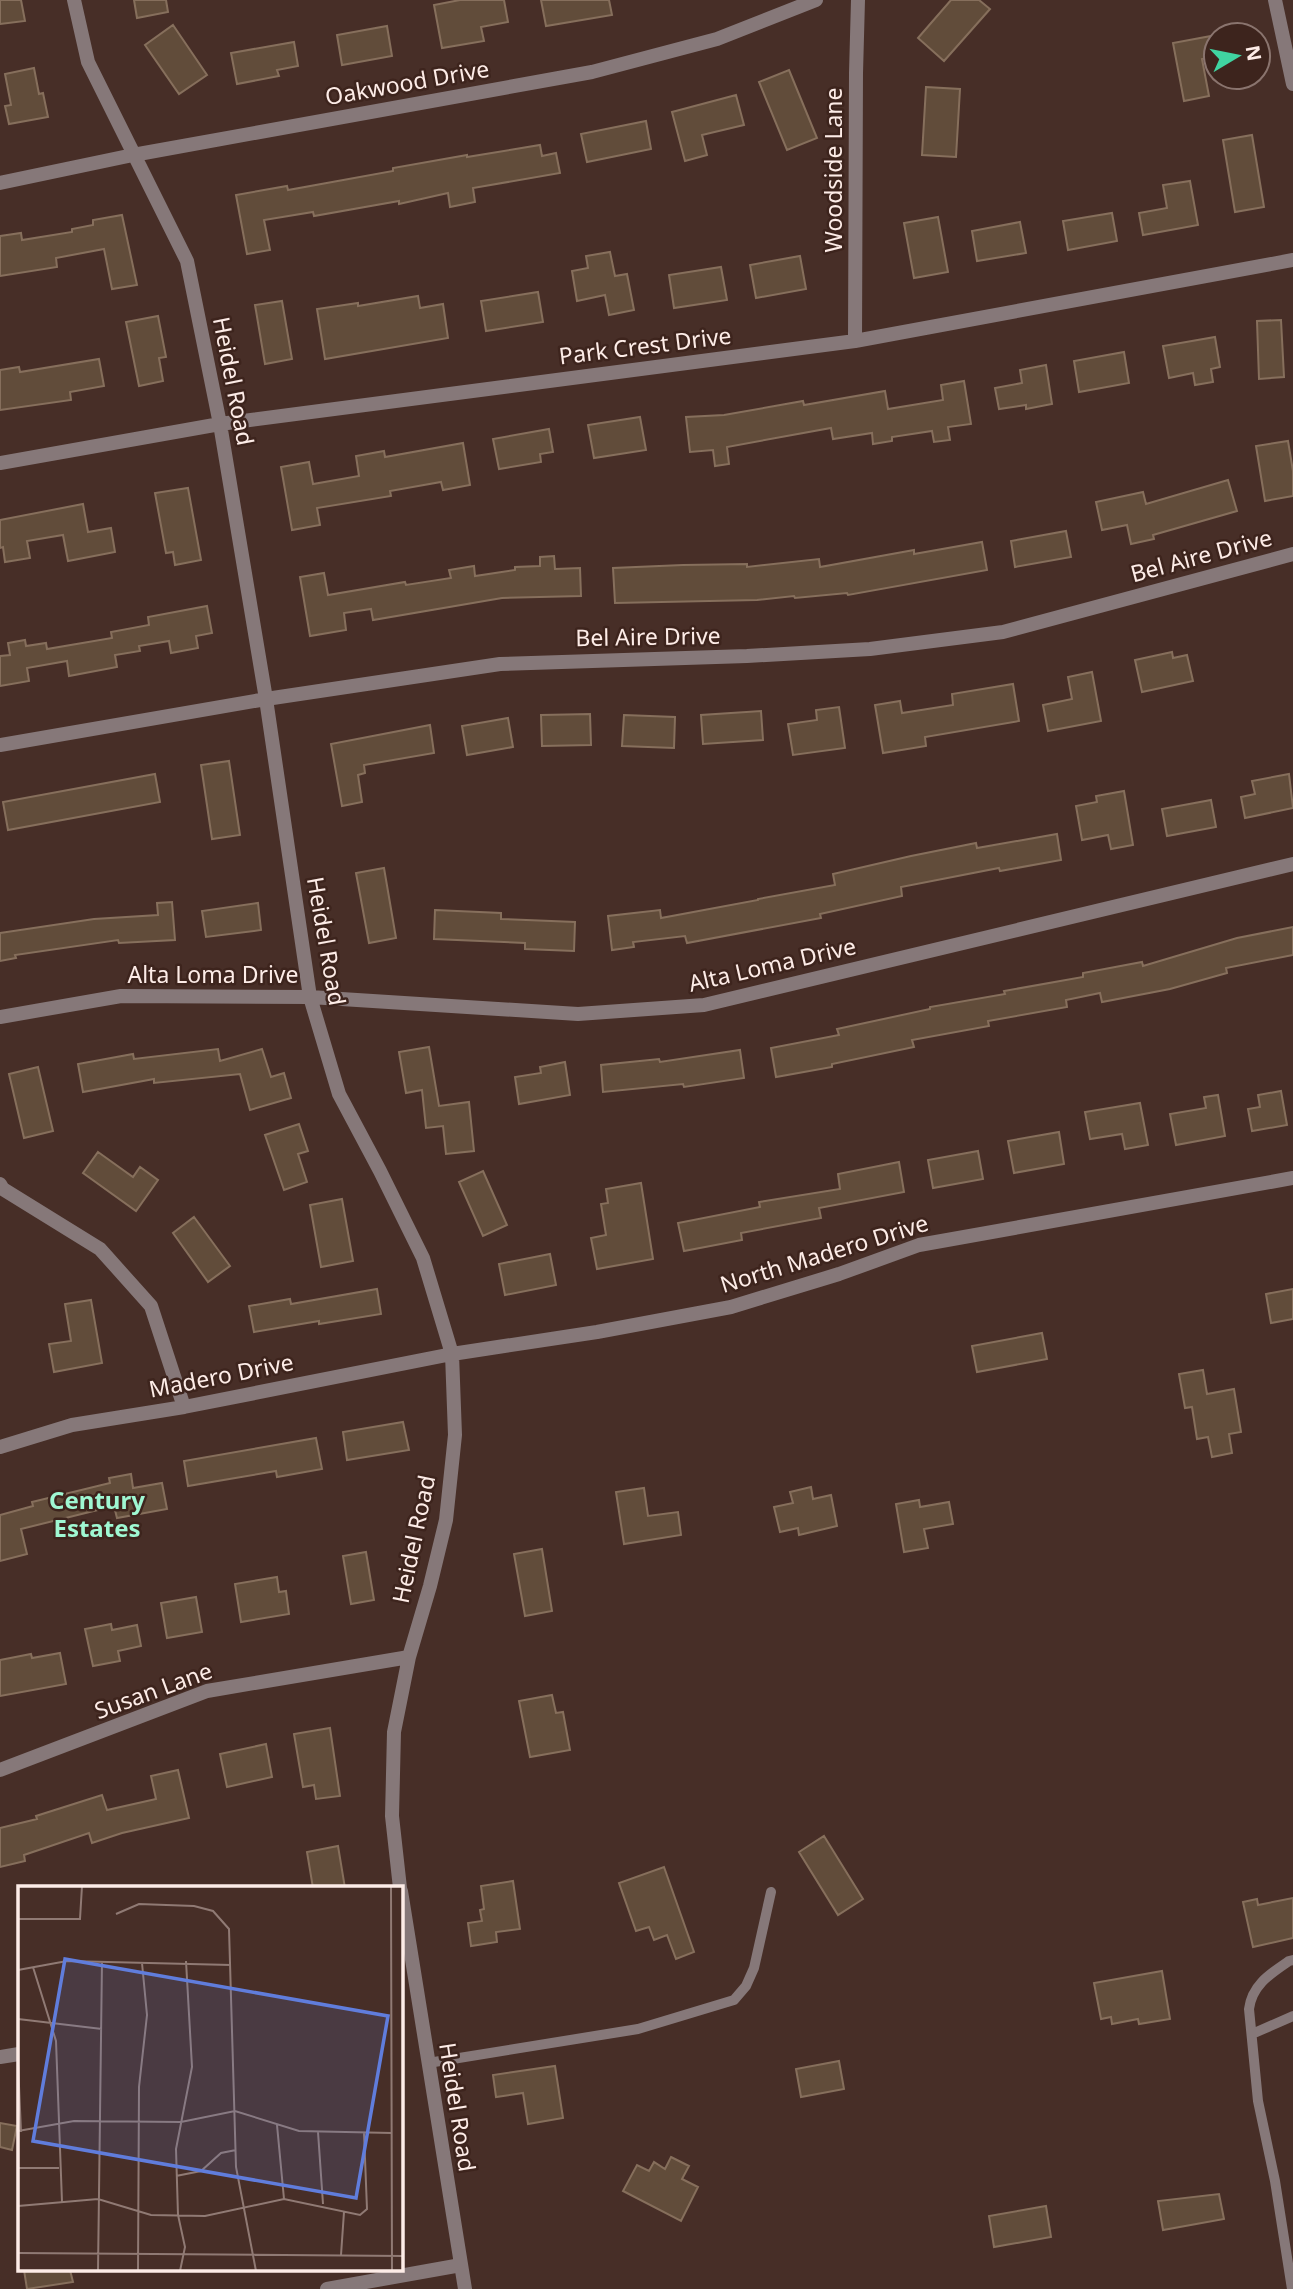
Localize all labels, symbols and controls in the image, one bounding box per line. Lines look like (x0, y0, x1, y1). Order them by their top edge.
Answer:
north arrow (1202, 21, 1272, 91)
text: N (1240, 43, 1268, 63)
street label: Oakwood Drive (322, 52, 492, 112)
street label: Woodside Lane (817, 87, 849, 253)
street label: Heidel Road (206, 314, 262, 448)
street label: Park Crest Drive (557, 319, 733, 371)
street label: Bel Aire Drive (1127, 521, 1275, 589)
street label: Bel Aire Drive (575, 619, 721, 653)
street label: Heidel Road (300, 874, 354, 1008)
street label: Alta Loma Drive (685, 929, 859, 999)
street label: Alta Loma Drive (127, 958, 299, 990)
street label: North Madero Drive (716, 1206, 932, 1300)
street label: Madero Drive (146, 1345, 296, 1405)
street label: Heidel Road (384, 1472, 442, 1606)
district label: Century Estates (49, 1483, 145, 1544)
street label: Susan Lane (90, 1654, 216, 1726)
inset map (18, 1886, 402, 2272)
street label: Heidel Road (432, 2040, 484, 2174)

